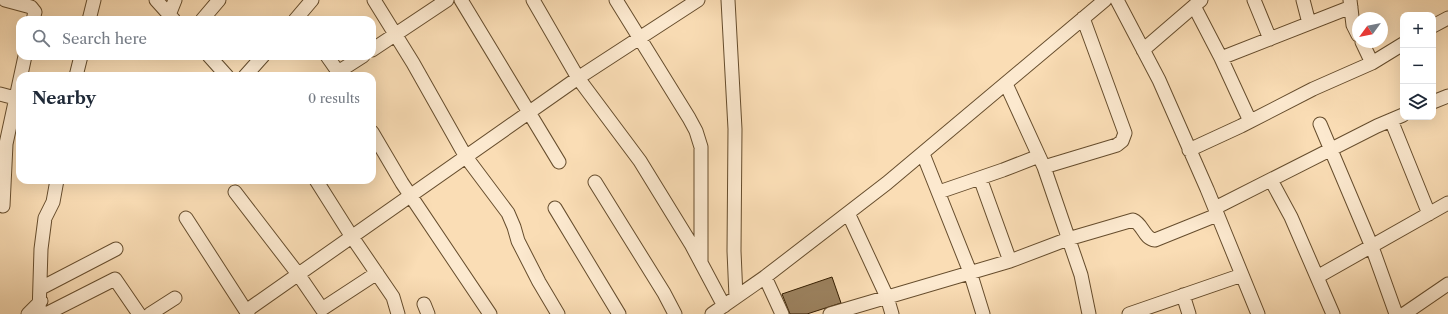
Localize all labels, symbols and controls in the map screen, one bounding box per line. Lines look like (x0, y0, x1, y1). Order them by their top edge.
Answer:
north arrow (1352, 12, 1388, 48)
map controls (1400, 12, 1436, 120)
button: + (1400, 12, 1436, 48)
search box (16, 16, 376, 60)
icon: search (30, 27, 52, 49)
text: Search here (62, 29, 147, 48)
button: − (1400, 48, 1436, 84)
button: layers (1400, 84, 1436, 120)
text: Nearby (32, 88, 96, 108)
text: 0 results (308, 90, 360, 106)

